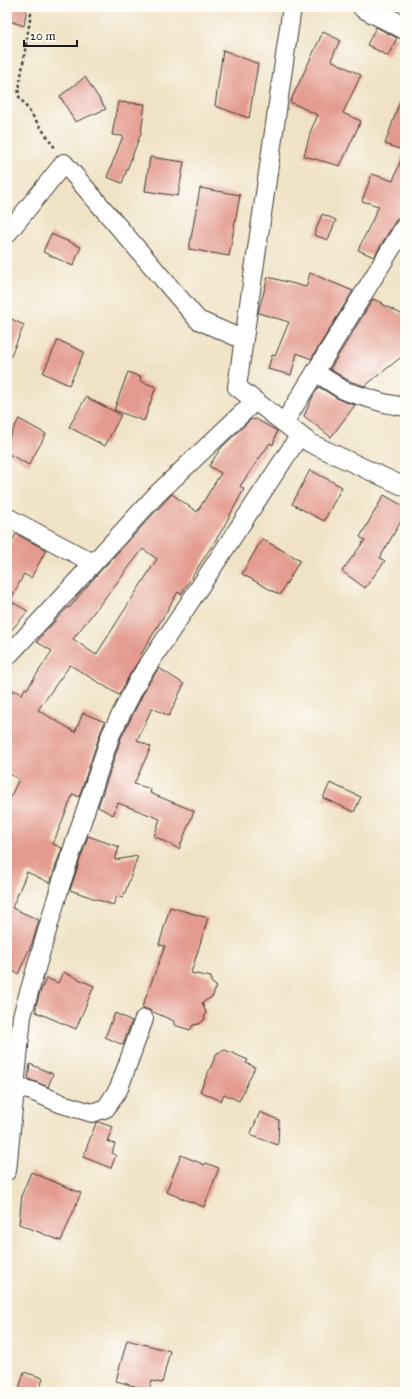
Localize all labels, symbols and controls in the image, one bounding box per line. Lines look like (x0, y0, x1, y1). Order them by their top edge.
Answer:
scale bar (24, 22, 77, 48)
text: 20 m (30, 29, 56, 43)

